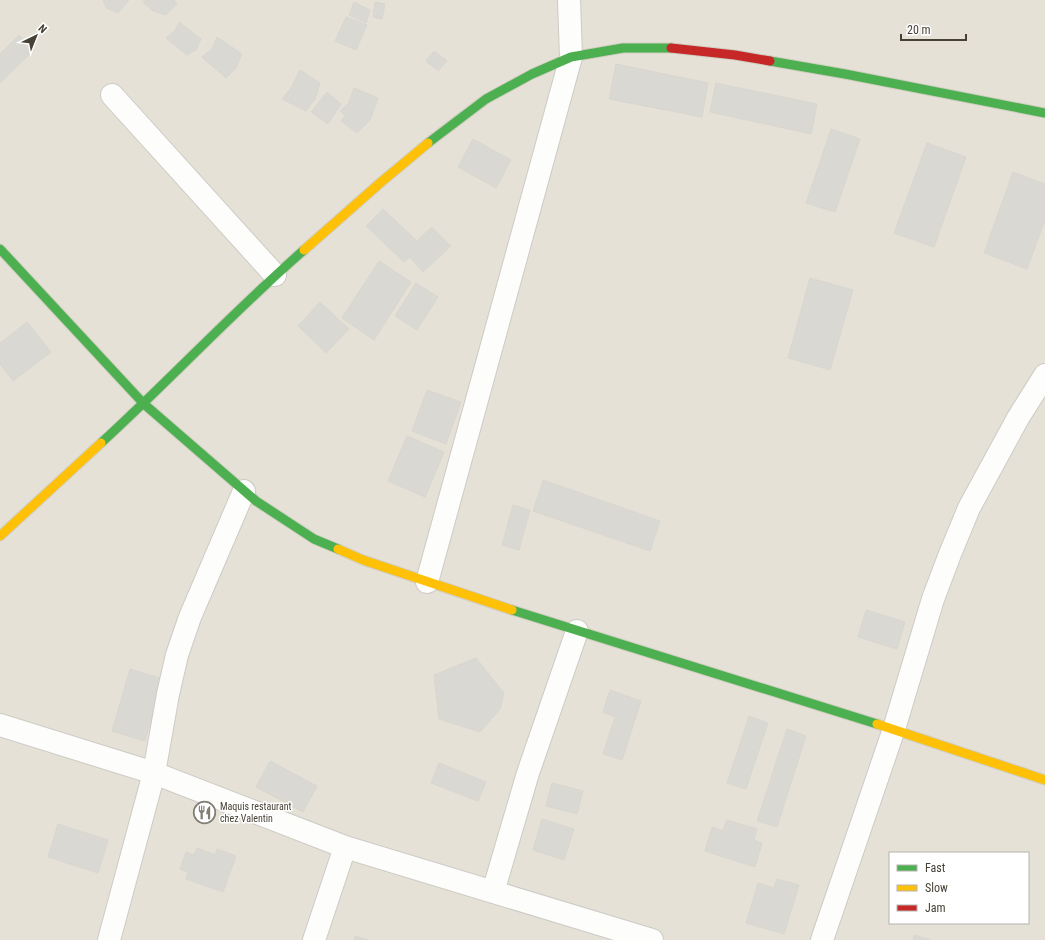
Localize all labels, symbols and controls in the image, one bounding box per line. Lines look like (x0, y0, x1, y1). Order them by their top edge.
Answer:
north arrow (16, 16, 56, 56)
scale bar (901, 16, 966, 42)
text: N (36, 22, 50, 36)
text: 20 m (907, 23, 931, 37)
restaurant icon: Maquis restaurant chez Valentin (192, 799, 218, 825)
place label: Maquis restaurant chez Valentin (220, 801, 292, 824)
legend (889, 852, 1029, 924)
text: Fast (925, 861, 946, 875)
text: Slow (925, 881, 948, 895)
text: Jam (925, 901, 946, 915)

